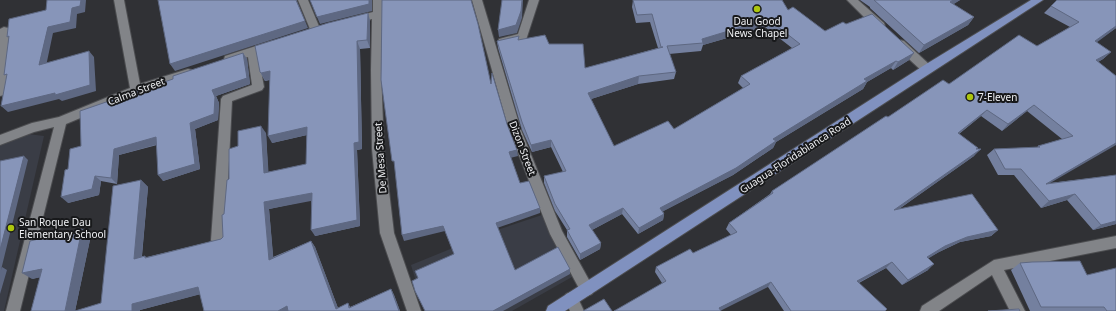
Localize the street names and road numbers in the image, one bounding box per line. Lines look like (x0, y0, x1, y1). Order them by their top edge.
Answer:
street label: Calma Street (105, 74, 167, 108)
street label: Guagua-Floridablanca Road (737, 114, 853, 196)
street label: Dizon Street (506, 119, 540, 178)
street label: De Mesa Street (371, 122, 389, 194)

